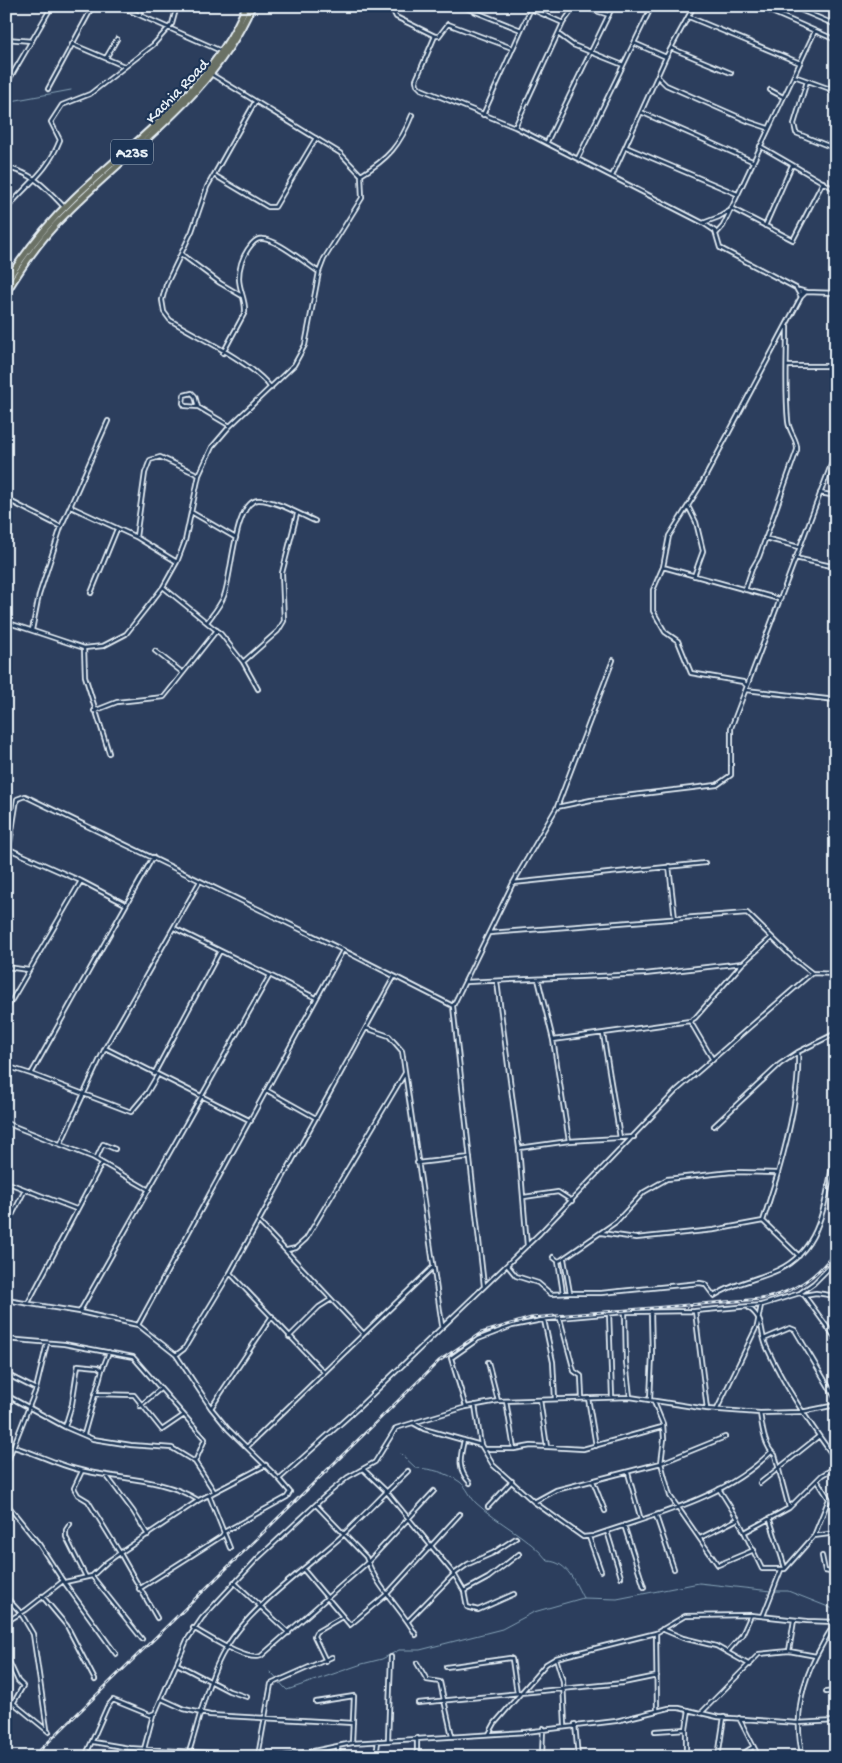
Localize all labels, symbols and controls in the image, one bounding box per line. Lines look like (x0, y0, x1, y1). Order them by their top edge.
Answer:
street label: Kachia Road (143, 55, 215, 129)
road number: A235 (111, 140, 153, 164)

